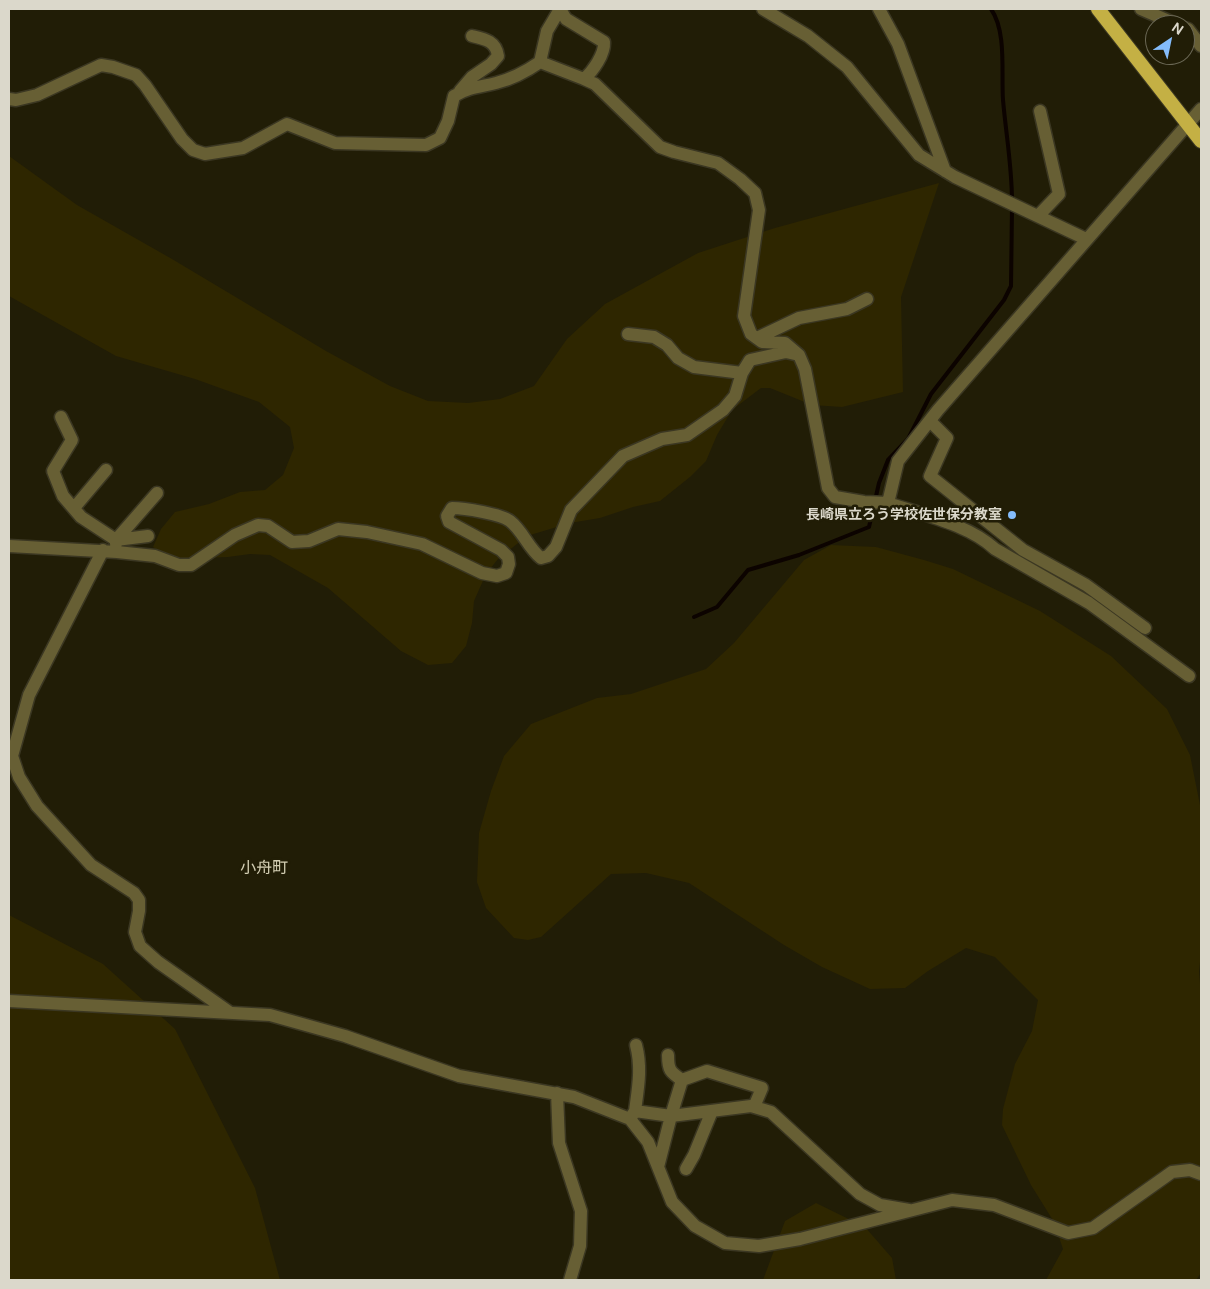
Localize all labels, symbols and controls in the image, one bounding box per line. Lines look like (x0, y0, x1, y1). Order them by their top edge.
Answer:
north arrow (1145, 15, 1195, 65)
text: N (1169, 18, 1187, 39)
place label: 長崎県立ろう学校佐世保分教室 (806, 507, 1002, 523)
marker: 長崎県立ろう学校佐世保分教室 (1006, 509, 1018, 521)
district label: 小舟町 (240, 859, 288, 879)

